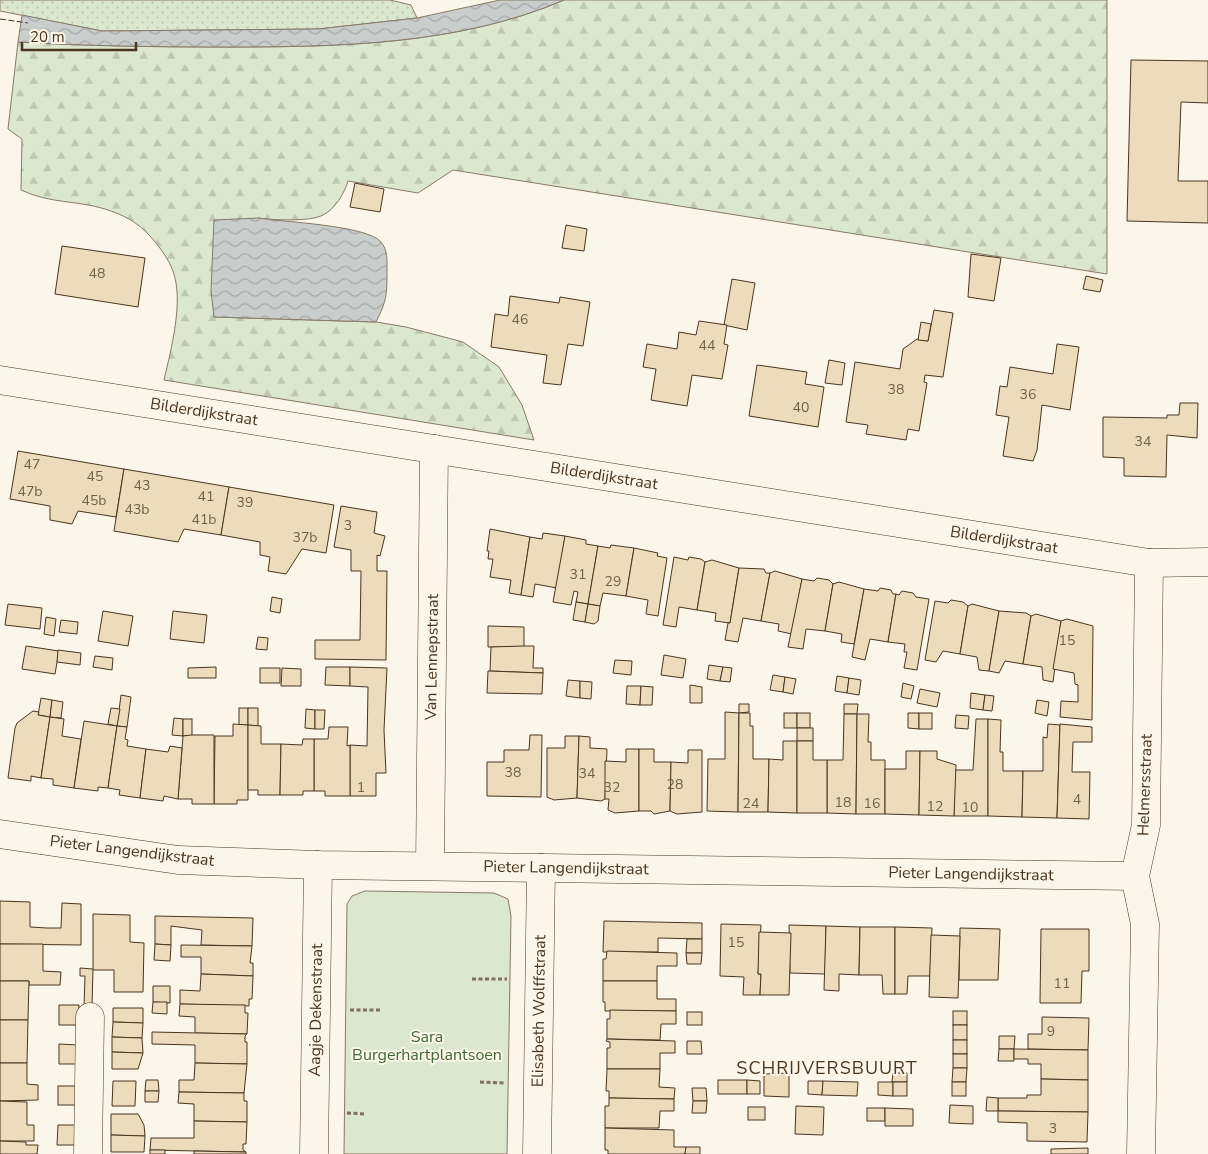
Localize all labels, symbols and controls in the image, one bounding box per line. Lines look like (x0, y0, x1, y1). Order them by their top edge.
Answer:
scale bar (22, 20, 136, 52)
text: 20 m (30, 27, 65, 47)
house number: 48 (89, 264, 105, 283)
house number: 46 (512, 310, 528, 329)
house number: 44 (699, 336, 715, 355)
house number: 38 (888, 380, 904, 399)
house number: 36 (1020, 385, 1036, 404)
street label: Bilderdijkstraat (149, 393, 260, 431)
house number: 40 (793, 398, 809, 417)
house number: 34 (1135, 432, 1151, 451)
house number: 47 (24, 455, 40, 474)
street label: Bilderdijkstraat (549, 457, 660, 495)
house number: 45 (87, 467, 103, 486)
house number: 43 (134, 476, 150, 495)
house number: 47b (18, 482, 42, 501)
house number: 41 (198, 487, 214, 506)
house number: 45b (82, 491, 106, 510)
house number: 39 (237, 493, 253, 512)
house number: 43b (125, 500, 149, 519)
house number: 41b (192, 510, 216, 529)
house number: 3 (344, 516, 352, 535)
street label: Bilderdijkstraat (949, 521, 1060, 559)
house number: 37b (293, 528, 317, 547)
house number: 31 (570, 565, 586, 584)
house number: 29 (605, 572, 621, 591)
street label: Van Lennepstraat (420, 593, 444, 721)
house number: 15 (1059, 631, 1075, 650)
street label: Helmersstraat (1132, 733, 1158, 837)
house number: 38 (505, 763, 521, 782)
house number: 34 (579, 764, 595, 783)
house number: 28 (667, 775, 683, 794)
house number: 1 (357, 778, 365, 797)
house number: 32 (604, 778, 620, 797)
house number: 4 (1073, 790, 1081, 809)
house number: 18 (835, 793, 851, 812)
house number: 24 (743, 794, 759, 813)
house number: 16 (864, 794, 880, 813)
house number: 12 (927, 797, 943, 816)
house number: 10 (962, 798, 978, 817)
street label: Pieter Langendijkstraat (49, 830, 216, 872)
street label: Pieter Langendijkstraat (483, 856, 649, 880)
street label: Pieter Langendijkstraat (888, 862, 1054, 886)
house number: 15 (728, 933, 744, 952)
street label: Elisabeth Wolffstraat (527, 934, 551, 1087)
street label: Aagje Dekenstraat (304, 943, 328, 1077)
house number: 11 (1054, 974, 1070, 993)
house number: 9 (1047, 1022, 1055, 1041)
park label: Sara Burgerhartplantsoen (352, 1026, 502, 1066)
district label: SCHRIJVERSBUURT (736, 1056, 918, 1080)
house number: 3 (1049, 1119, 1057, 1138)

